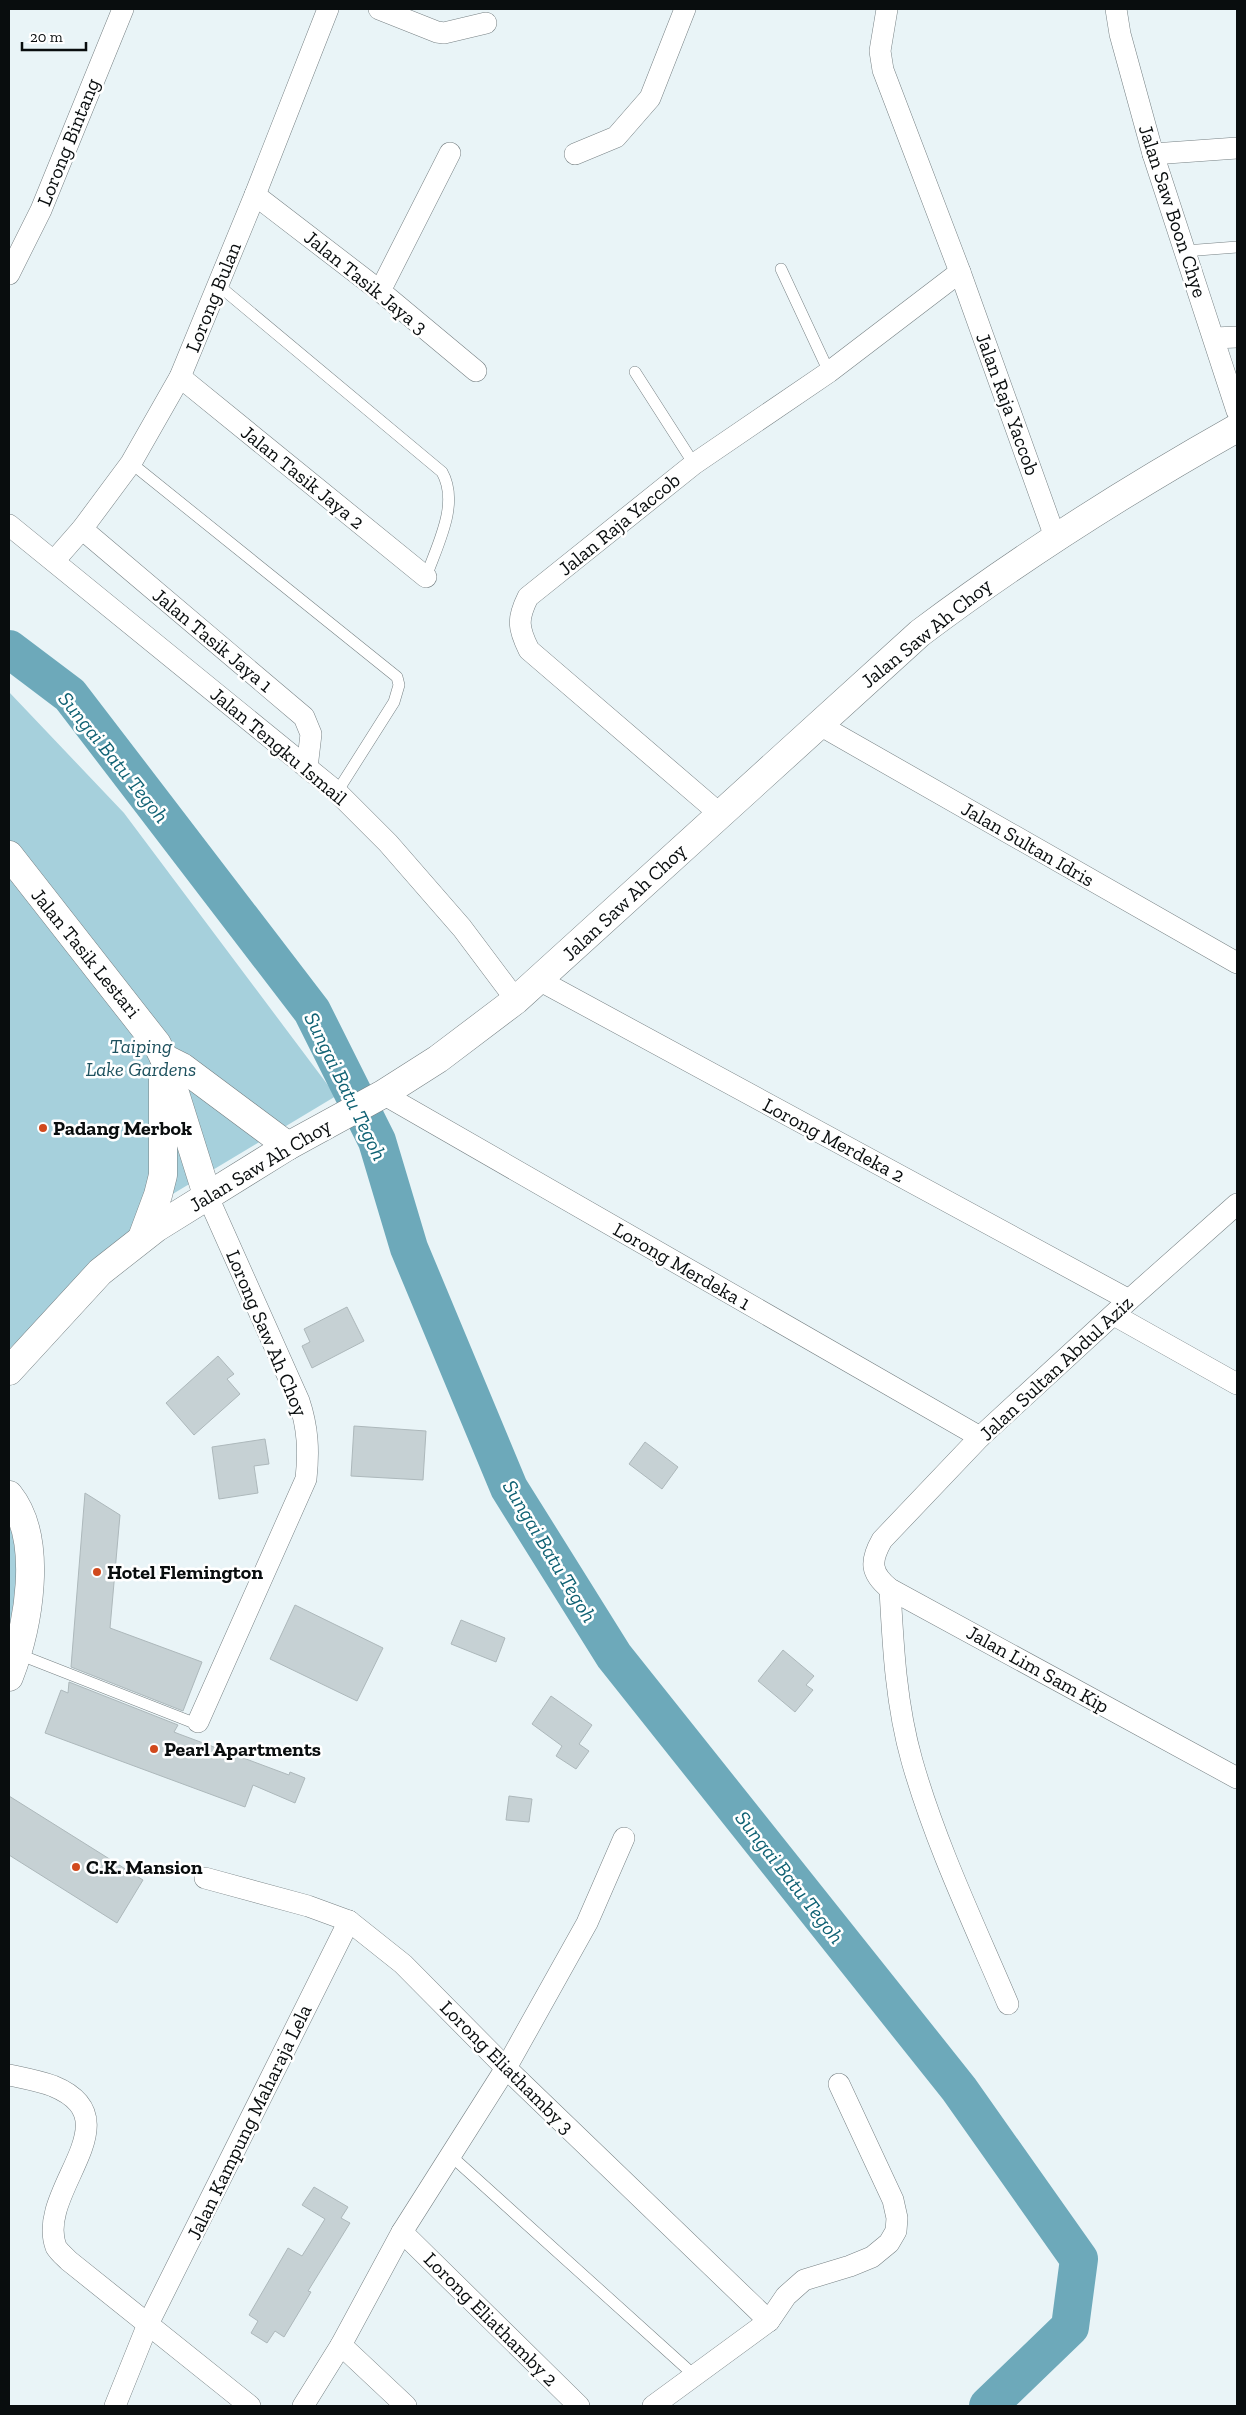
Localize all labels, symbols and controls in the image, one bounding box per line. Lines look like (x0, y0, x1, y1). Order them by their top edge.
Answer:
scale bar (22, 20, 86, 52)
text: 20 m (30, 28, 63, 46)
street label: Lorong Bintang (32, 75, 105, 209)
street label: Jalan Saw Boon Chye (1134, 122, 1212, 300)
street label: Jalan Tasik Jaya 3 (300, 225, 432, 339)
street label: Lorong Bulan (180, 238, 246, 356)
street label: Jalan Raja Yaccob (971, 330, 1045, 478)
street label: Jalan Tasik Jaya 2 (236, 420, 370, 534)
street label: Jalan Raja Yaccob (553, 468, 685, 580)
street label: Jalan Saw Ah Choy (856, 573, 997, 693)
street label: Jalan Tasik Jaya 1 (148, 583, 278, 697)
street label: Jalan Tengku Ismail (206, 682, 352, 810)
water label: Sungai Batu Tegoh (53, 686, 175, 828)
street label: Jalan Sultan Idris (957, 796, 1099, 892)
street label: Jalan Saw Ah Choy (557, 838, 692, 966)
street label: Jalan Tasik Lestari (26, 883, 146, 1023)
water label: Sungai Batu Tegoh (299, 1008, 393, 1164)
park label: Taiping Lake Gardens (86, 1034, 196, 1081)
street label: Lorong Merdeka 2 (759, 1093, 909, 1187)
street label: Jalan Saw Ah Choy (185, 1113, 336, 1217)
place label: Padang Merbok (53, 1116, 192, 1140)
marker: Padang Merbok (37, 1122, 49, 1134)
street label: Lorong Merdeka 1 (609, 1217, 755, 1315)
street label: Lorong Saw Ah Choy (221, 1246, 313, 1420)
street label: Jalan Sultan Abdul Aziz (974, 1291, 1138, 1445)
water label: Sungai Batu Tegoh (498, 1475, 602, 1627)
place label: Hotel Flemington (107, 1560, 263, 1584)
marker: Hotel Flemington (91, 1566, 103, 1578)
street label: Jalan Lim Sam Kip (963, 1620, 1113, 1718)
place label: Pearl Apartments (164, 1737, 321, 1761)
marker: Pearl Apartments (148, 1743, 160, 1755)
water label: Sungai Batu Tegoh (730, 1806, 850, 1948)
place label: C.K. Mansion (86, 1855, 203, 1879)
marker: C.K. Mansion (70, 1861, 82, 1873)
street label: Lorong Eliathamby 3 (435, 1995, 579, 2139)
street label: Jalan Kampung Maharaja Lela (182, 2000, 317, 2244)
street label: Lorong Eliathamby 2 (419, 2247, 563, 2391)

